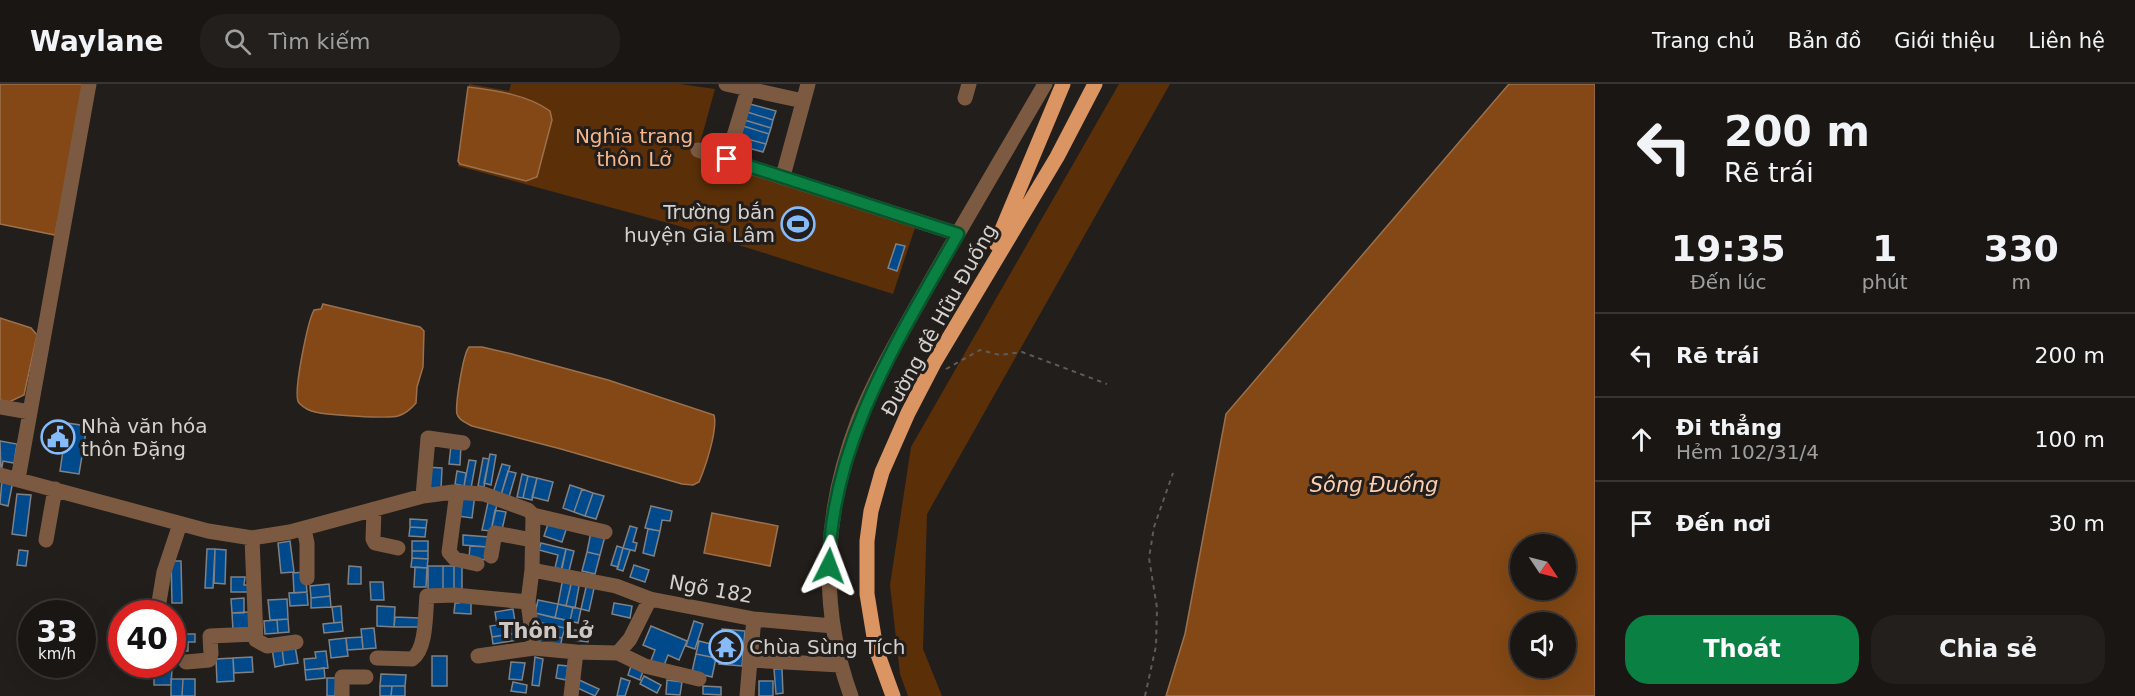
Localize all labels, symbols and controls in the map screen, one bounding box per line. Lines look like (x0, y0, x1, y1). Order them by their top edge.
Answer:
search box (200, 14, 620, 68)
text: Waylane (30, 25, 164, 58)
icon: search (221, 25, 254, 58)
text: Tìm kiếm (269, 29, 370, 54)
text: Trang chủ (1652, 29, 1755, 53)
text: Bản đồ (1788, 29, 1861, 53)
text: Giới thiệu (1894, 29, 1995, 53)
text: Liên hệ (2028, 29, 2105, 53)
text: 200 m (1724, 107, 1870, 156)
icon: left (1625, 108, 1703, 186)
park label: Nghĩa trang thôn Lở (575, 124, 693, 171)
pin (701, 133, 752, 184)
icon: arrive (710, 142, 743, 175)
text: Rẽ trái (1724, 157, 1814, 188)
place label: Trường bắn huyện Gia Lâm (624, 200, 775, 247)
sports icon: Trường bắn huyện Gia Lâm (780, 206, 816, 242)
street label: Đường đê Hữu Đuống (876, 220, 1002, 420)
text: 19:35 (1671, 228, 1786, 269)
text: 1 (1872, 228, 1897, 269)
text: 330 (1984, 228, 2059, 269)
text: Đến lúc (1690, 270, 1766, 294)
text: phút (1862, 270, 1908, 294)
text: m (2012, 270, 2031, 294)
icon: left (1625, 339, 1658, 372)
text: Rẽ trái (1676, 343, 1759, 368)
text: 200 m (2035, 343, 2105, 368)
place label: Nhà văn hóa thôn Đặng (81, 414, 208, 461)
text: Đi thẳng (1676, 415, 1782, 440)
public building icon: Nhà văn hóa thôn Đặng (40, 419, 76, 455)
icon: ahead (1625, 423, 1658, 456)
text: 100 m (2035, 427, 2105, 452)
text: Hẻm 102/31/4 (1676, 440, 1819, 464)
water label: Sông Đuống (1310, 473, 1438, 497)
icon: arrive (1625, 507, 1658, 540)
text: Đến nơi (1676, 511, 1771, 536)
text: 30 m (2049, 511, 2105, 536)
position arrow (797, 534, 861, 598)
north arrow (1510, 534, 1576, 600)
map controls (1510, 534, 1576, 678)
street label: Ngõ 182 (667, 570, 755, 608)
speed limit sign: 40 (108, 600, 186, 678)
button: sound (1510, 612, 1576, 678)
text: 33 (36, 614, 78, 649)
button: Thoát (1625, 615, 1859, 684)
button: Chia sẻ (1871, 615, 2105, 684)
district label: Thôn Lở (499, 619, 593, 643)
temple icon: Chùa Sùng Tích (708, 629, 744, 665)
place label: Chùa Sùng Tích (749, 635, 905, 659)
text: km/h (38, 645, 76, 663)

